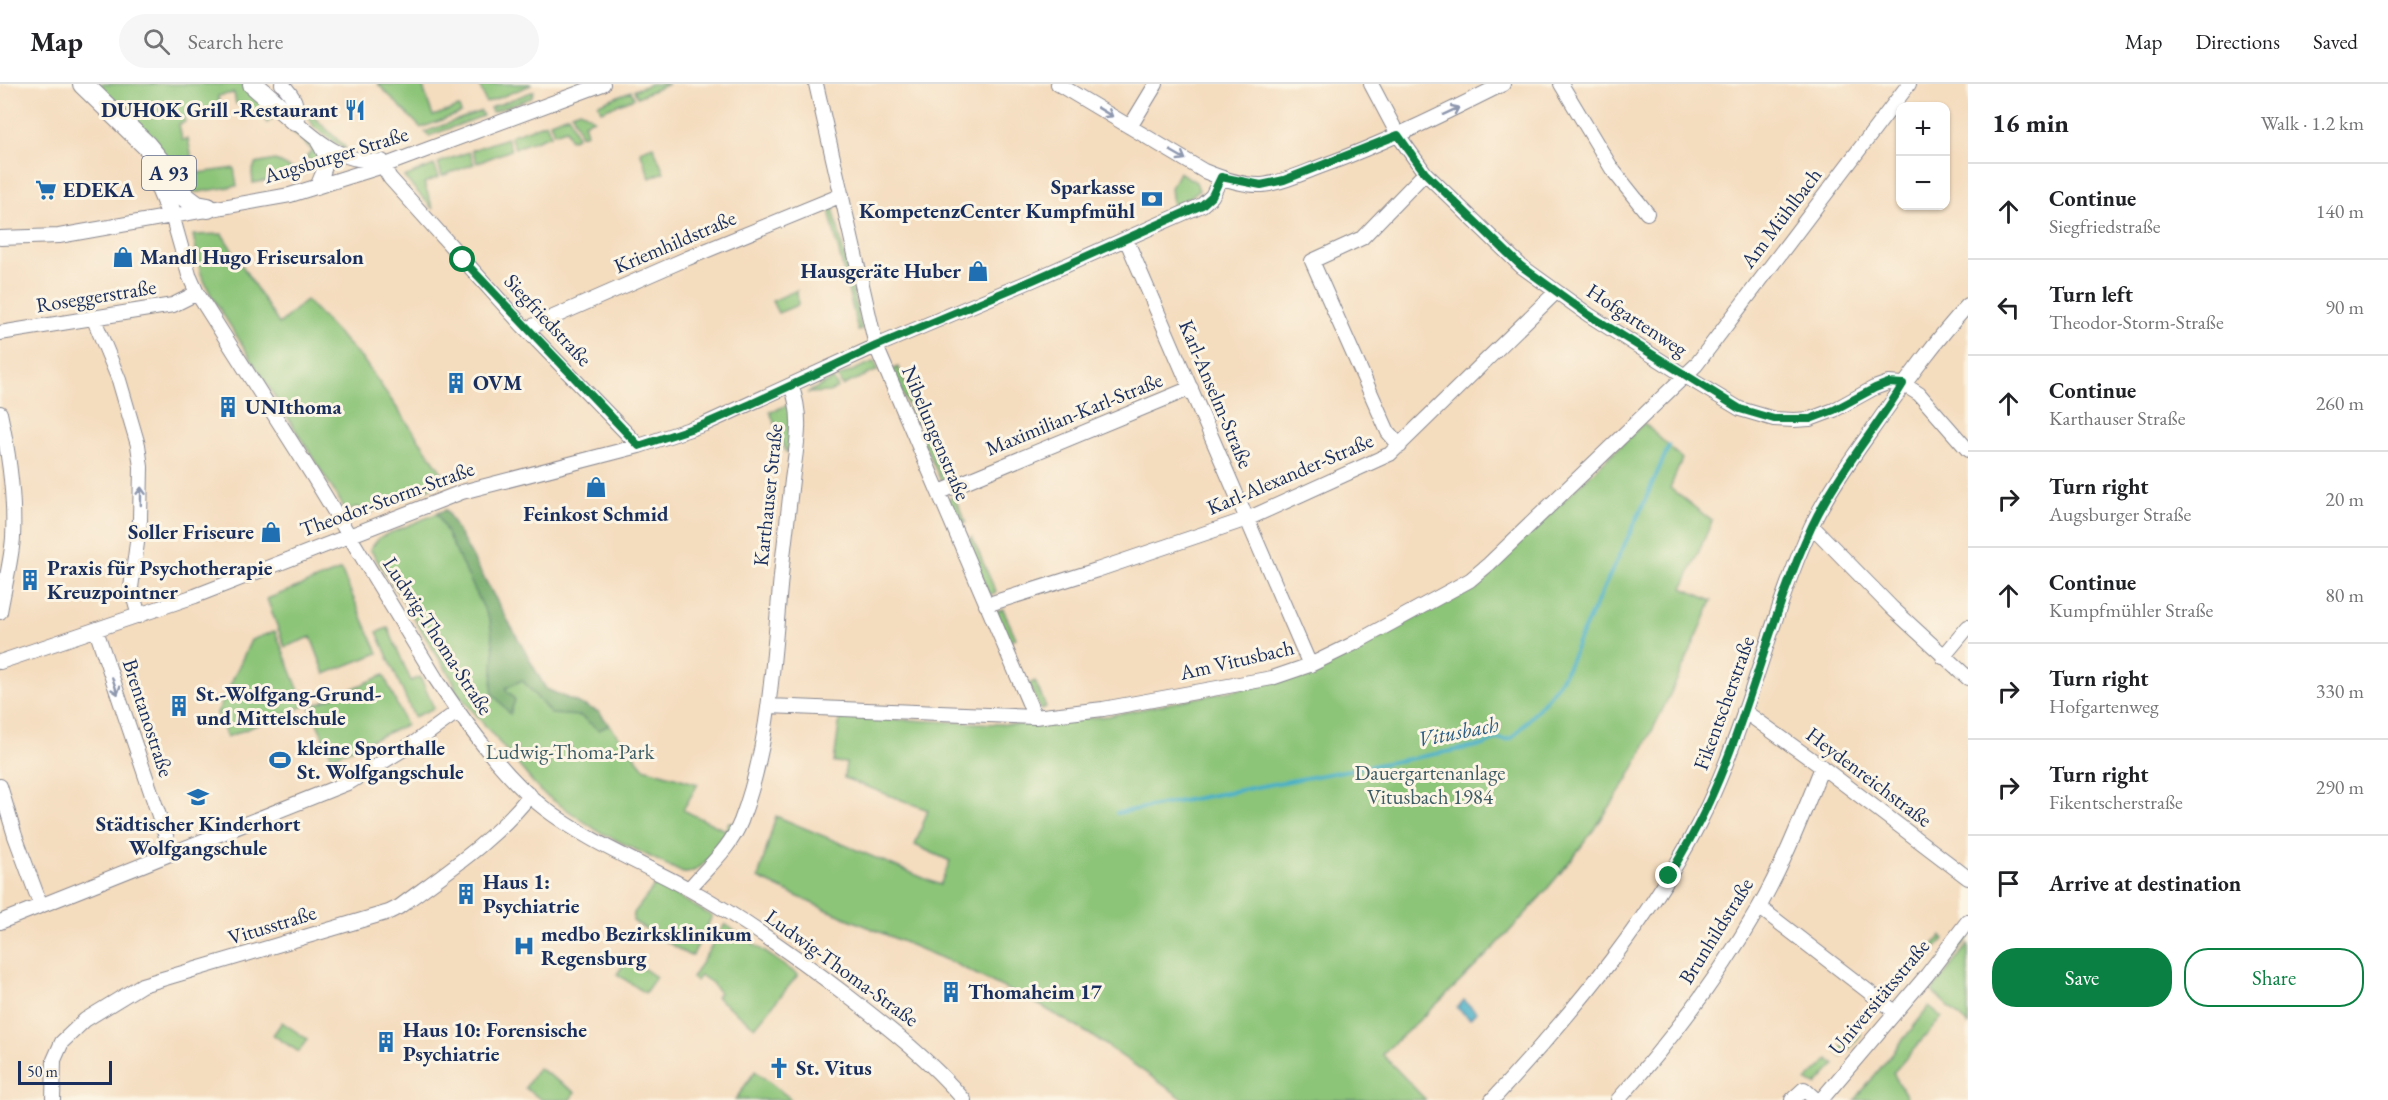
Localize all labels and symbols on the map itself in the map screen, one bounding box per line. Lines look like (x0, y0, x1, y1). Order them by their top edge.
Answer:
place label: DUHOK Grill -Restaurant (101, 96, 338, 123)
restaurant icon: DUHOK Grill -Restaurant (343, 98, 367, 122)
one-way arrow (1441, 104, 1459, 116)
one-way arrow (1096, 106, 1113, 118)
street label: Augsburger Straße (259, 120, 411, 190)
one-way arrow (1169, 150, 1186, 162)
road number: A 93 (142, 156, 196, 190)
street label: Am Mühlbach (1733, 162, 1827, 274)
place label: Sparkasse KompetenzCenter Kumpfmühl (859, 173, 1135, 224)
place label: EDEKA (63, 176, 135, 203)
supermarket icon: EDEKA (34, 178, 58, 202)
bank icon: Sparkasse KompetenzCenter Kumpfmühl (1140, 187, 1164, 211)
street label: Kriemhildstraße (610, 204, 740, 279)
place label: Mandl Hugo Friseursalon (140, 243, 364, 270)
shop icon: Mandl Hugo Friseursalon (111, 245, 135, 269)
route start (449, 246, 475, 272)
place label: Hausgeräte Huber (800, 257, 961, 284)
shop icon: Hausgeräte Huber (966, 259, 990, 283)
street label: Siegfriedstraße (499, 268, 598, 372)
street label: Roseggerstraße (34, 273, 158, 318)
street label: Hofgartenweg (1582, 277, 1694, 363)
street label: Karl-Anselm-Straße (1173, 315, 1260, 472)
street label: Nibelungenstraße (896, 361, 977, 504)
street label: Maximilian-Karl-Straße (981, 366, 1166, 461)
place label: OVM (473, 369, 522, 396)
building icon: OVM (444, 371, 468, 395)
place label: UNIthoma (245, 393, 342, 420)
building icon: UNIthoma (216, 395, 240, 419)
street label: Karthauser Straße (747, 422, 788, 568)
street label: Karl-Alexander-Straße (1202, 426, 1377, 521)
street label: Theodor-Storm-Straße (296, 454, 478, 543)
shop icon: Feinkost Schmid (584, 475, 608, 499)
one-way arrow (135, 487, 147, 507)
place label: Feinkost Schmid (523, 500, 669, 527)
place label: Soller Friseure (128, 518, 254, 545)
shop icon: Soller Friseure (259, 520, 283, 544)
street label: Ludwig-Thoma-Straße (377, 551, 500, 720)
place label: Praxis für Psychotherapie Kreuzpointner (47, 554, 273, 605)
building icon: Praxis für Psychotherapie Kreuzpointner (18, 568, 42, 592)
street label: Fikentscherstraße (1687, 632, 1760, 773)
street label: Am Vitusbach (1176, 633, 1297, 686)
street label: Brentanostraße (117, 655, 180, 780)
one-way arrow (110, 676, 121, 695)
place label: St.-Wolfgang-Grund- und Mittelschule (196, 680, 382, 731)
building icon: St.-Wolfgang-Grund- und Mittelschule (167, 694, 191, 718)
water label: Vitusbach (1415, 709, 1501, 754)
street label: Heydenreichstraße (1801, 720, 1938, 833)
place label: kleine Sporthalle St. Wolfgangschule (297, 734, 464, 785)
park label: Ludwig-Thoma-Park (486, 738, 655, 765)
sports icon: kleine Sporthalle St. Wolfgangschule (268, 748, 292, 772)
park label: Dauergartenanlage Vitusbach 1984 (1354, 759, 1506, 810)
school or university icon: Städtischer Kinderhort Wolfgangschule (186, 785, 210, 809)
place label: Städtischer Kinderhort Wolfgangschule (96, 810, 300, 861)
route end (1655, 862, 1681, 888)
place label: Haus 1: Psychiatrie (483, 868, 580, 919)
street label: Brunhildstraße (1672, 872, 1759, 989)
building icon: Haus 1: Psychiatrie (454, 882, 478, 906)
street label: Vitusstraße (224, 898, 319, 951)
street label: Ludwig-Thoma-Straße (760, 903, 924, 1032)
place label: medbo Bezirksklinikum Regensburg (541, 920, 752, 971)
street label: Universitätsstraße (1822, 933, 1935, 1060)
hospital icon: medbo Bezirksklinikum Regensburg (512, 934, 536, 958)
place label: Thomaheim 17 (968, 978, 1103, 1005)
building icon: Thomaheim 17 (939, 980, 963, 1004)
place label: Haus 10: Forensische Psychiatrie (403, 1016, 587, 1067)
building icon: Haus 10: Forensische Psychiatrie (374, 1030, 398, 1054)
place label: St. Vitus (796, 1054, 872, 1081)
church icon: St. Vitus (767, 1056, 791, 1080)
scale bar (18, 1058, 112, 1086)

